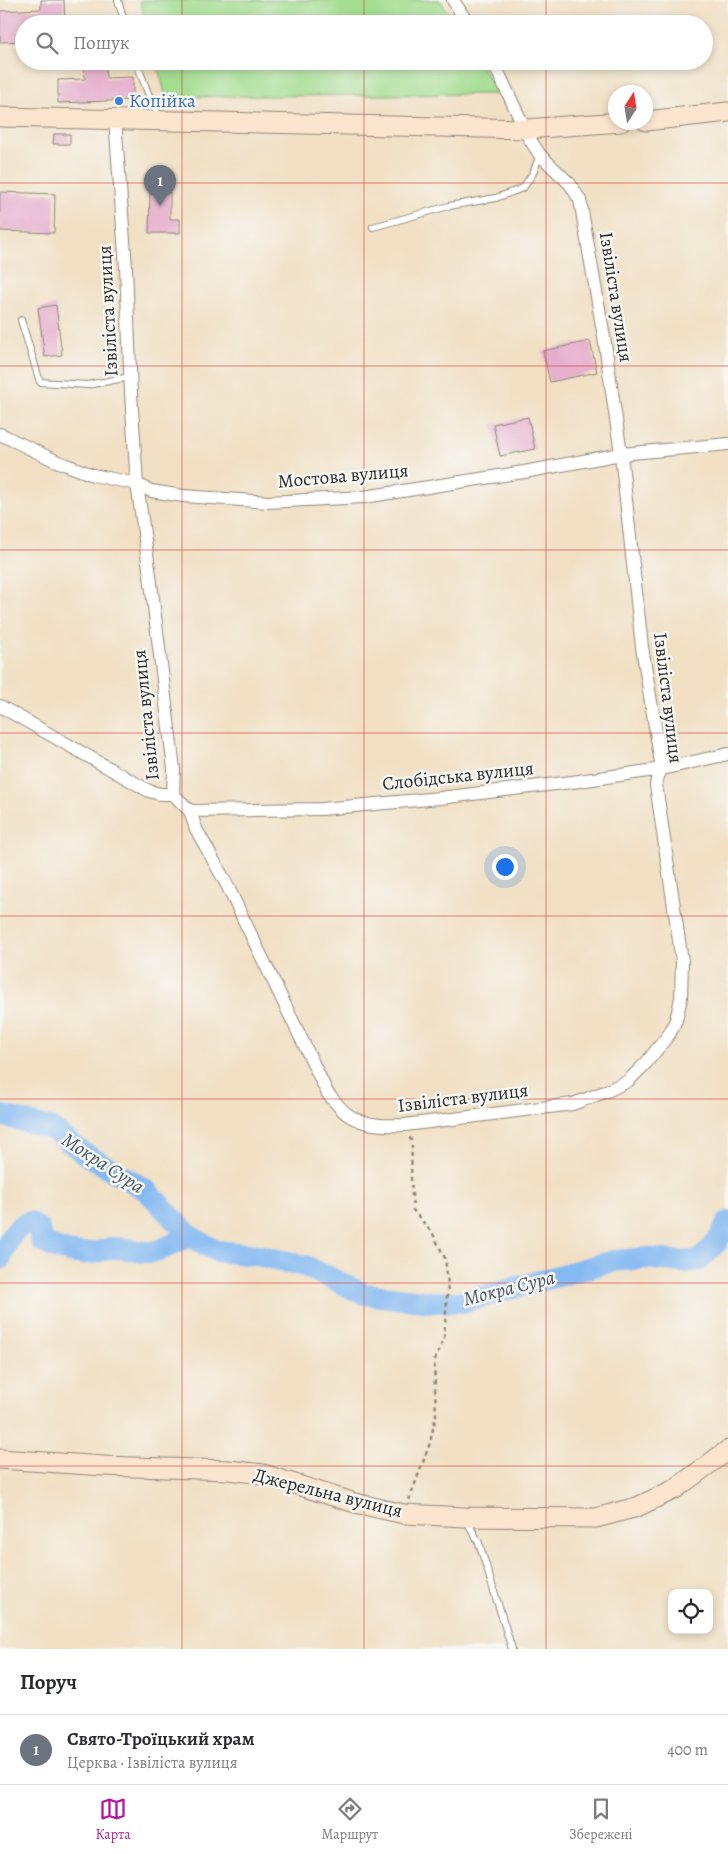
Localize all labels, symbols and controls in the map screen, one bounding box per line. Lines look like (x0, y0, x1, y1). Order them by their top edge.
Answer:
search box (15, 15, 713, 70)
icon: search (33, 29, 61, 57)
text: Пошук (73, 30, 130, 56)
north arrow (608, 85, 653, 130)
place label: Копійка (129, 88, 196, 114)
marker: Копійка (113, 95, 125, 107)
pin: 1 (144, 165, 176, 206)
street label: Ізвіліста вулиця (593, 230, 639, 364)
street label: Ізвіліста вулиця (92, 245, 124, 377)
street label: Мостова вулиця (277, 457, 409, 495)
street label: Ізвіліста вулиця (647, 631, 689, 765)
street label: Ізвіліста вулиця (126, 648, 166, 782)
street label: Слобідська вулиця (381, 755, 535, 797)
your location (492, 854, 518, 880)
street label: Ізвіліста вулиця (396, 1077, 530, 1119)
water label: Мокра Сура (56, 1126, 150, 1200)
water label: Мокра Сура (460, 1264, 558, 1312)
street label: Джерельна вулиця (251, 1462, 405, 1524)
map controls (668, 1589, 713, 1634)
button: locate (668, 1589, 713, 1634)
text: Поруч (20, 1668, 77, 1696)
text: Свято-Троїцький храм (67, 1726, 254, 1752)
text: 1 (33, 1739, 39, 1761)
text: 400 m (667, 1739, 708, 1761)
text: Церква · Ізвіліста вулиця (67, 1752, 237, 1774)
tab: Карта (95, 1795, 131, 1844)
tab: Маршрут (322, 1795, 378, 1844)
tab: Збережені (569, 1795, 633, 1844)

